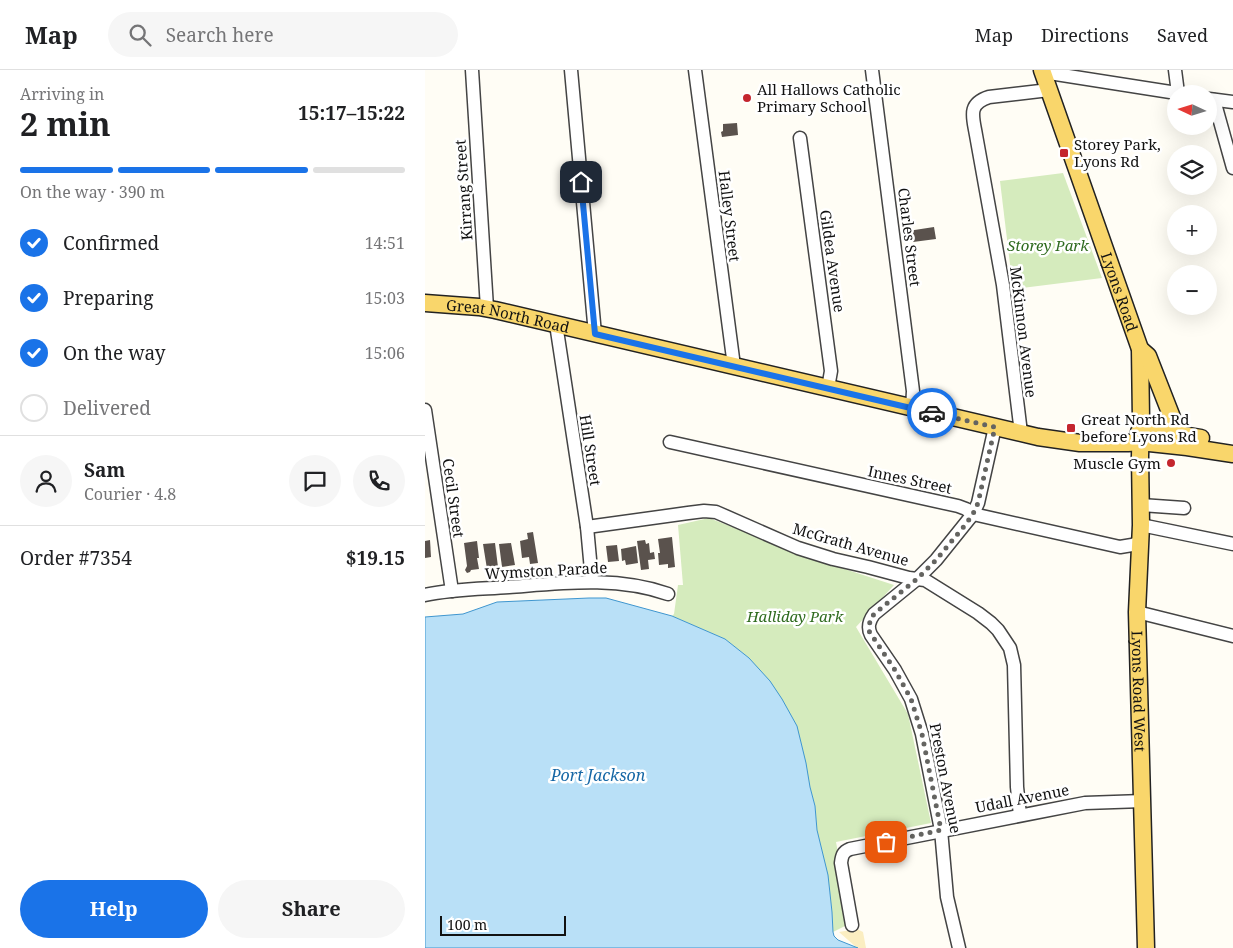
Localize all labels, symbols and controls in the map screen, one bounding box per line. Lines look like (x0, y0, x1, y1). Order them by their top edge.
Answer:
search box (108, 12, 458, 57)
text: Map (25, 18, 78, 51)
icon: search (126, 21, 154, 49)
text: Search here (166, 22, 274, 48)
text: Map (975, 23, 1013, 47)
text: Directions (1041, 23, 1129, 47)
text: Saved (1157, 23, 1208, 47)
place label: All Hallows Catholic Primary School (757, 79, 901, 116)
text: Arriving in (20, 83, 104, 105)
north arrow (1167, 85, 1217, 135)
map controls (1167, 85, 1217, 315)
marker: All Hallows Catholic Primary School (741, 92, 753, 104)
text: 15:17–15:22 (298, 100, 405, 126)
text: 2 min (20, 102, 111, 145)
place label: Storey Park, Lyons Rd (1074, 134, 1161, 171)
street label: Kirrang Street (449, 139, 477, 241)
button: layers (1167, 145, 1217, 195)
marker: Storey Park, Lyons Rd (1058, 147, 1070, 159)
pin (560, 161, 602, 203)
icon: home (567, 168, 595, 196)
street label: Halley Street (714, 169, 746, 263)
text: On the way · 390 m (20, 181, 165, 203)
street label: Charles Street (894, 186, 926, 288)
button: + (1167, 205, 1217, 255)
street label: Gildea Avenue (816, 208, 850, 314)
icon: check (20, 229, 48, 257)
text: Confirmed (63, 230, 159, 256)
text: 14:51 (365, 232, 405, 254)
park label: Storey Park (1007, 235, 1089, 255)
street label: Lyons Road (1097, 249, 1143, 334)
street label: McKinnon Avenue (1006, 265, 1042, 399)
button: − (1167, 265, 1217, 315)
icon: check (20, 284, 48, 312)
text: Preparing (63, 285, 153, 311)
text: 15:03 (365, 287, 405, 309)
street label: Great North Road (445, 295, 572, 337)
icon: check (20, 339, 48, 367)
text: On the way (63, 340, 166, 366)
text: 15:06 (365, 342, 405, 364)
courier (907, 388, 957, 438)
text: Delivered (63, 395, 151, 421)
icon: car (918, 399, 946, 427)
place label: Great North Rd before Lyons Rd (1081, 409, 1197, 446)
street label: Hill Street (576, 413, 606, 487)
marker: Great North Rd before Lyons Rd (1065, 422, 1077, 434)
place label: Muscle Gym (1073, 453, 1161, 473)
button: person (20, 455, 72, 507)
button: chat (289, 455, 341, 507)
button: phone (353, 455, 405, 507)
text: Sam (84, 457, 125, 483)
street label: Cecil Street (439, 457, 469, 539)
marker: Muscle Gym (1165, 457, 1177, 469)
street label: Innes Street (866, 460, 954, 498)
text: Courier · 4.8 (84, 483, 176, 505)
street label: McGrath Avenue (791, 518, 911, 570)
text: Order #7354 (20, 545, 132, 571)
text: $19.15 (346, 545, 405, 571)
street label: Wymston Parade (484, 557, 608, 583)
park label: Halliday Park (746, 606, 844, 626)
street label: Lyons Road West (1127, 630, 1151, 752)
street label: Preston Avenue (925, 721, 967, 835)
water label: Port Jackson (550, 764, 646, 786)
street label: Udall Avenue (973, 779, 1071, 817)
pin (865, 821, 907, 863)
icon: bag (872, 828, 900, 856)
button: Help (20, 880, 208, 938)
button: Share (218, 880, 405, 938)
scale bar (440, 913, 566, 936)
text: 100 m (447, 915, 487, 934)

